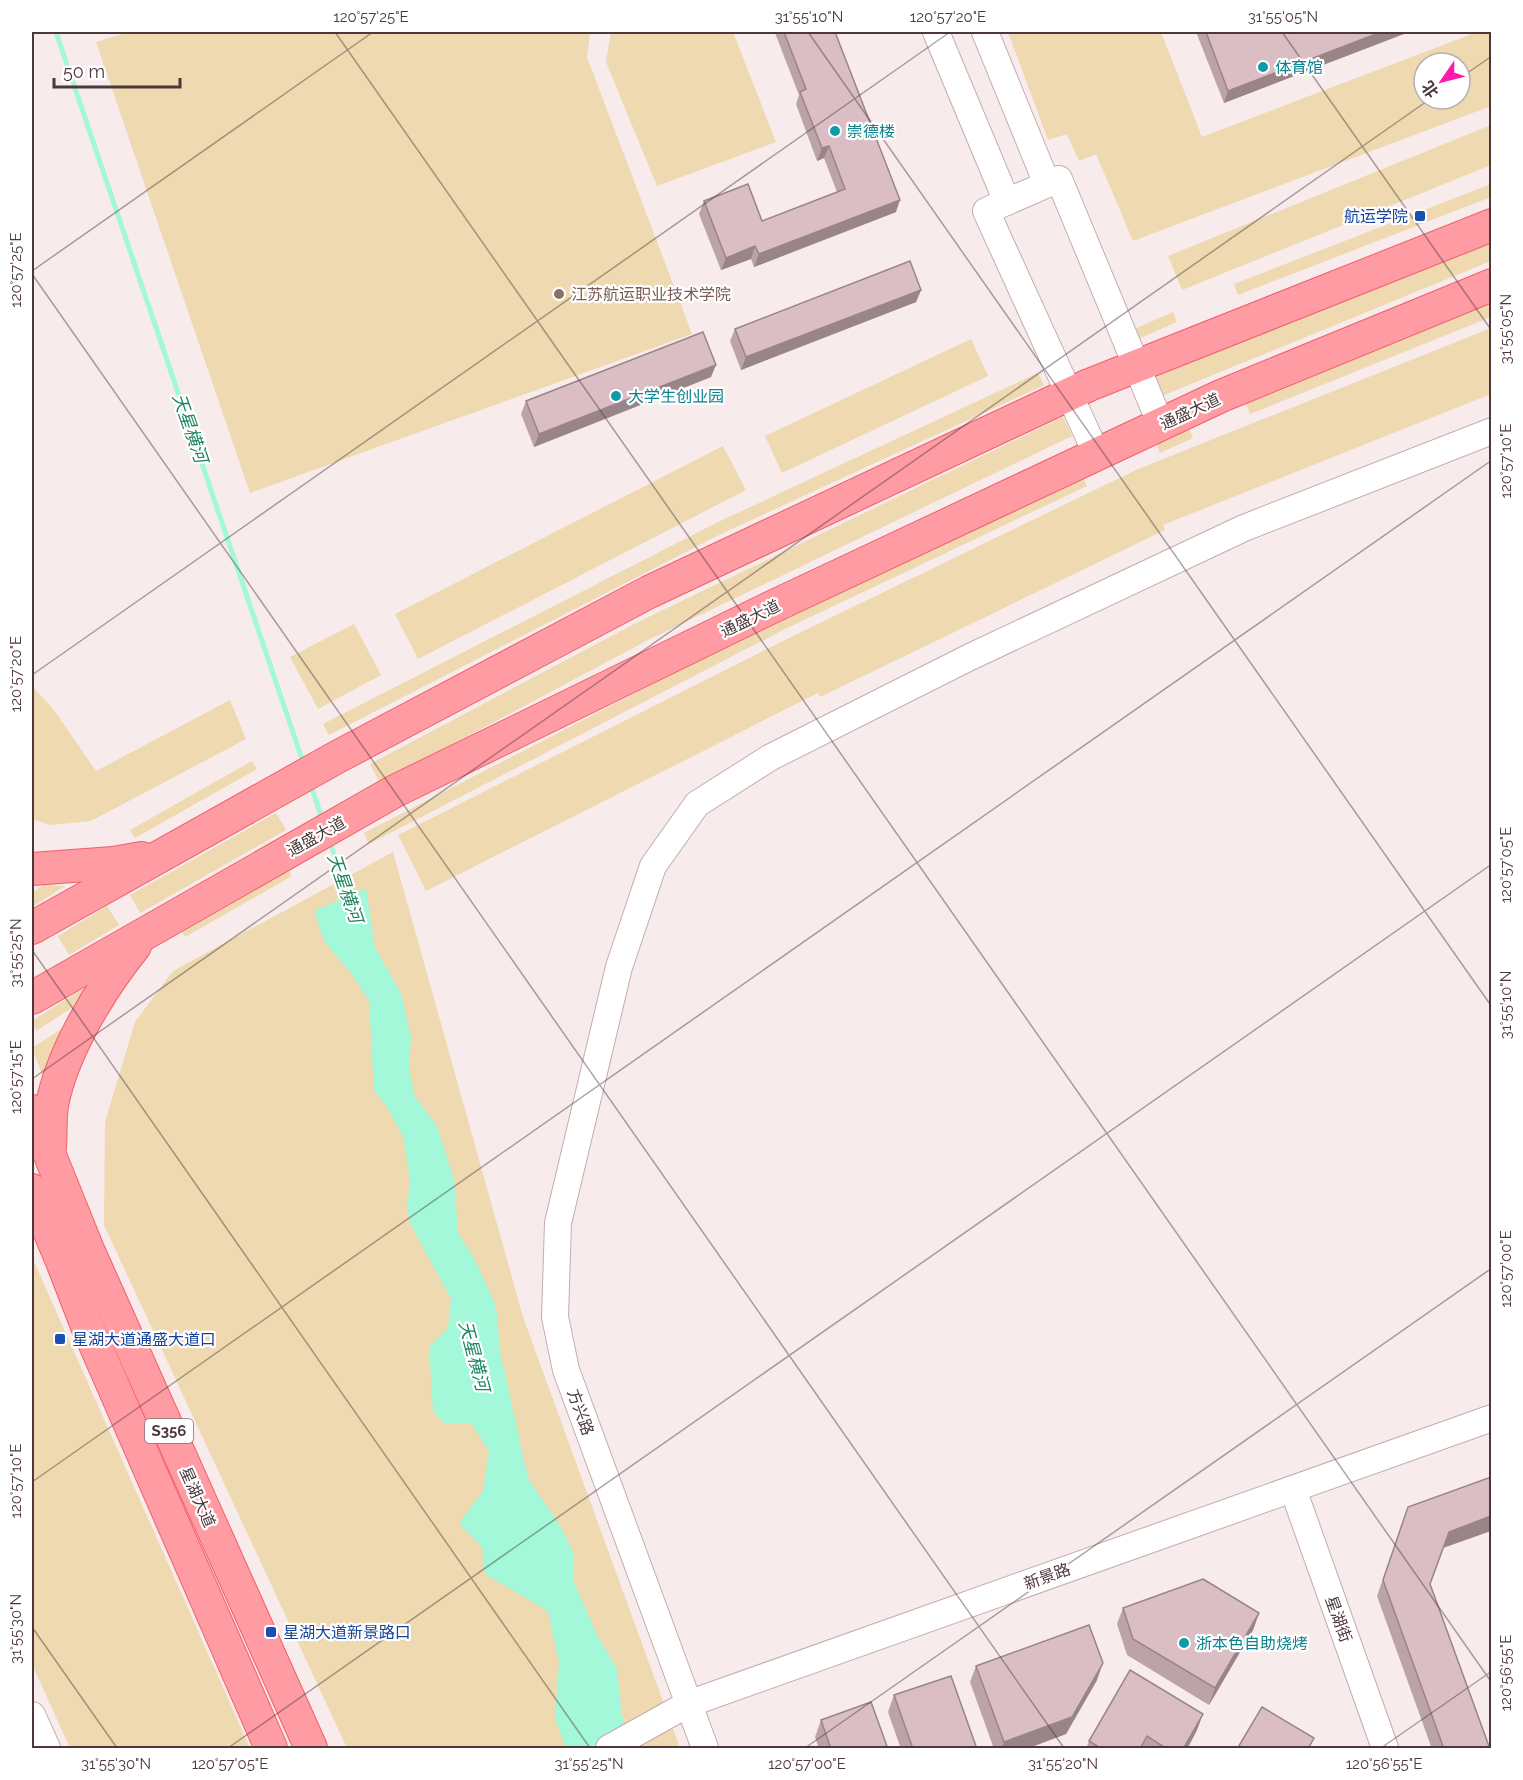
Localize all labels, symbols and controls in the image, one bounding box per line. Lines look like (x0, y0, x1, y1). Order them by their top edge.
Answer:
text: 120°57'25"E (333, 8, 409, 26)
text: 31°55'10"N (775, 8, 843, 26)
text: 120°57'20"E (910, 8, 986, 26)
text: 31°55'05"N (1248, 8, 1318, 26)
scale bar (54, 51, 180, 89)
north arrow (1412, 51, 1472, 111)
place label: 体育馆 (1275, 58, 1323, 77)
marker: 体育馆 (1256, 60, 1270, 74)
text: 50 m (63, 61, 105, 82)
text: 北 (1418, 77, 1442, 101)
place label: 崇德楼 (847, 122, 895, 141)
marker: 崇德楼 (828, 124, 842, 138)
place label: 航运学院 (1344, 207, 1408, 226)
marker: 航运学院 (1413, 209, 1427, 223)
text: 120°57'25"E (7, 232, 25, 308)
place label: 江苏航运职业技术学院 (571, 285, 731, 304)
marker: 江苏航运职业技术学院 (552, 287, 566, 301)
text: 31°55'05"N (1497, 294, 1515, 364)
place label: 大学生创业园 (628, 387, 724, 406)
marker: 大学生创业园 (609, 389, 623, 403)
street label: 通盛大道 (1157, 389, 1223, 434)
water label: 天星横河 (169, 390, 213, 468)
text: 120°57'10"E (1497, 424, 1515, 498)
street label: 通盛大道 (717, 596, 783, 641)
text: 120°57'20"E (7, 636, 25, 712)
street label: 通盛大道 (284, 813, 349, 860)
text: 120°57'05"E (1497, 827, 1515, 903)
water label: 天星横河 (324, 850, 368, 928)
text: 31°55'25"N (7, 918, 25, 988)
text: 31°55'10"N (1497, 971, 1515, 1039)
text: 120°57'15"E (7, 1040, 25, 1114)
text: 120°57'00"E (1497, 1230, 1515, 1308)
water label: 天星横河 (455, 1318, 495, 1396)
place label: 星湖大道通盛大道口 (72, 1330, 216, 1349)
marker: 星湖大道通盛大道口 (53, 1332, 67, 1346)
street label: 方兴路 (563, 1386, 598, 1438)
road number: S356 (145, 1419, 193, 1443)
text: 120°57'10"E (7, 1444, 25, 1518)
street label: 星湖大道 (176, 1464, 219, 1530)
street label: 新景路 (1021, 1559, 1073, 1594)
street label: 星湖街 (1321, 1593, 1356, 1645)
text: 31°55'30"N (7, 1594, 25, 1664)
place label: 星湖大道新景路口 (283, 1623, 411, 1642)
marker: 星湖大道新景路口 (264, 1625, 278, 1639)
place label: 浙本色自助烧烤 (1196, 1634, 1308, 1653)
text: 120°56'55"E (1497, 1635, 1515, 1711)
marker: 浙本色自助烧烤 (1177, 1636, 1191, 1650)
text: 31°55'30"N (81, 1755, 151, 1773)
text: 120°57'05"E (192, 1755, 268, 1773)
text: 31°55'25"N (554, 1755, 624, 1773)
text: 120°57'00"E (768, 1755, 846, 1773)
text: 31°55'20"N (1028, 1755, 1098, 1773)
text: 120°56'55"E (1346, 1755, 1422, 1773)

